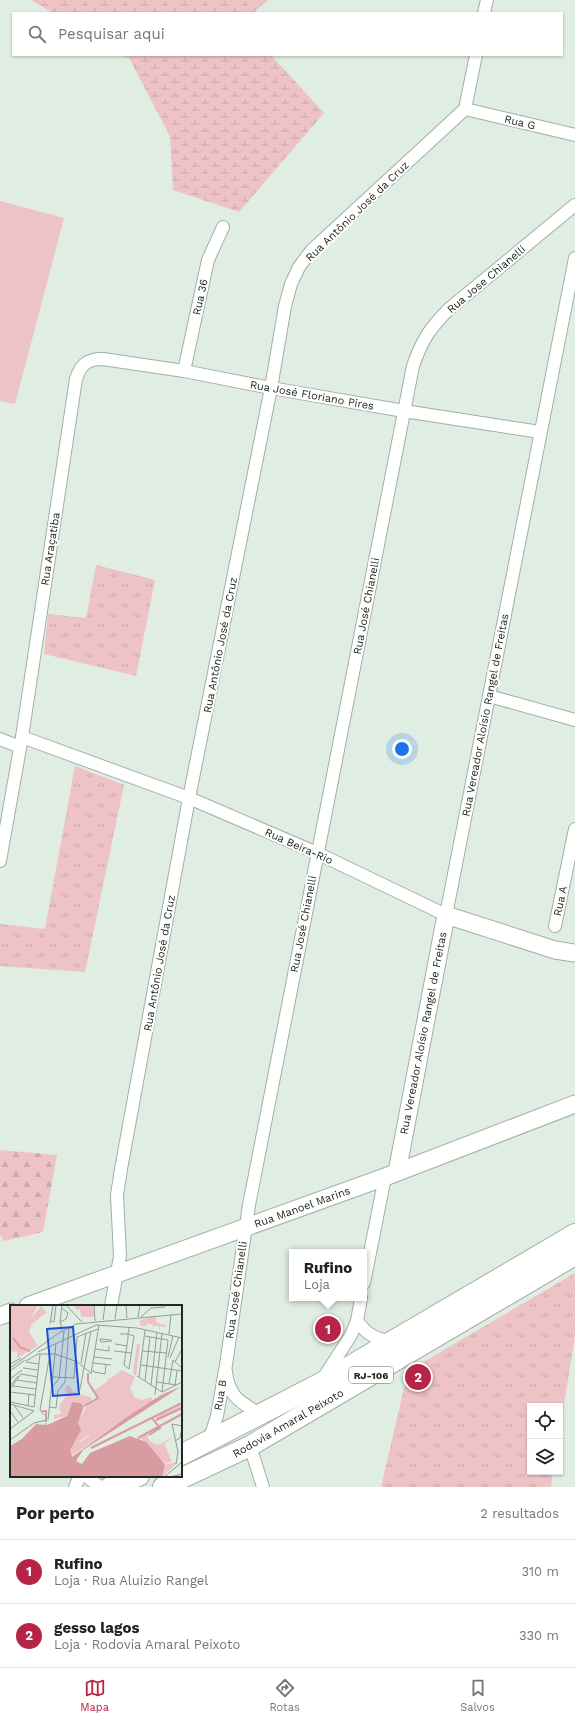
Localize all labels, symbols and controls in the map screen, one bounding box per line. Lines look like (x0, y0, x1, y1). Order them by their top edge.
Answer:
search box (12, 12, 563, 56)
icon: search (26, 23, 48, 45)
text: Pesquisar aqui (58, 25, 165, 43)
street label: Rua G (503, 113, 537, 132)
street label: Rua Antônio José da Cruz (303, 159, 412, 264)
street label: Rua Jose Chianelli (444, 243, 528, 316)
street label: Rua 36 (190, 277, 211, 316)
street label: Rua José Floriano Pires (249, 378, 375, 413)
street label: Rua Araçatiba (38, 512, 63, 587)
street label: Rua José Chianelli (351, 556, 382, 656)
street label: Rua Antônio José da Cruz (201, 576, 240, 714)
street label: Rua Vereador Aloísio Rangel de Freitas (459, 612, 512, 818)
your location (392, 739, 412, 759)
street label: Rua Beira-Rio (263, 826, 335, 867)
street label: Rua José Chianelli (288, 874, 319, 974)
street label: Rua A (551, 885, 570, 917)
street label: Rua Antônio José da Cruz (141, 894, 178, 1032)
street label: Rua Vereador Aloísio Rangel de Freitas (397, 930, 450, 1136)
street label: Rua Manoel Marins (252, 1184, 352, 1231)
street label: Rua José Chianelli (223, 1240, 250, 1340)
popup (289, 1249, 367, 1301)
text: Rufino (304, 1259, 352, 1277)
text: Loja (304, 1277, 330, 1292)
inset map (10, 1305, 182, 1477)
pin: 1 (315, 1314, 341, 1344)
pin: 2 (405, 1362, 431, 1392)
road number: RJ-106 (349, 1367, 393, 1383)
street label: Rua B (211, 1379, 230, 1411)
street label: Rodovia Amaral Peixoto (231, 1386, 346, 1460)
map controls (527, 1403, 563, 1475)
button: locate (527, 1403, 563, 1439)
button: layers (527, 1439, 563, 1475)
text: Por perto (16, 1503, 94, 1523)
text: 2 resultados (480, 1506, 559, 1521)
text: Rufino (54, 1555, 102, 1573)
text: 1 (26, 1564, 32, 1579)
text: 310 m (521, 1564, 559, 1579)
text: Loja · Rua Aluizio Rangel (54, 1573, 208, 1588)
text: gesso lagos (54, 1619, 139, 1637)
text: 2 (25, 1628, 33, 1643)
text: 330 m (519, 1628, 559, 1643)
text: Loja · Rodovia Amaral Peixoto (54, 1637, 240, 1652)
tab: Mapa (80, 1677, 109, 1714)
tab: Rotas (269, 1677, 300, 1714)
tab: Salvos (460, 1677, 495, 1714)

